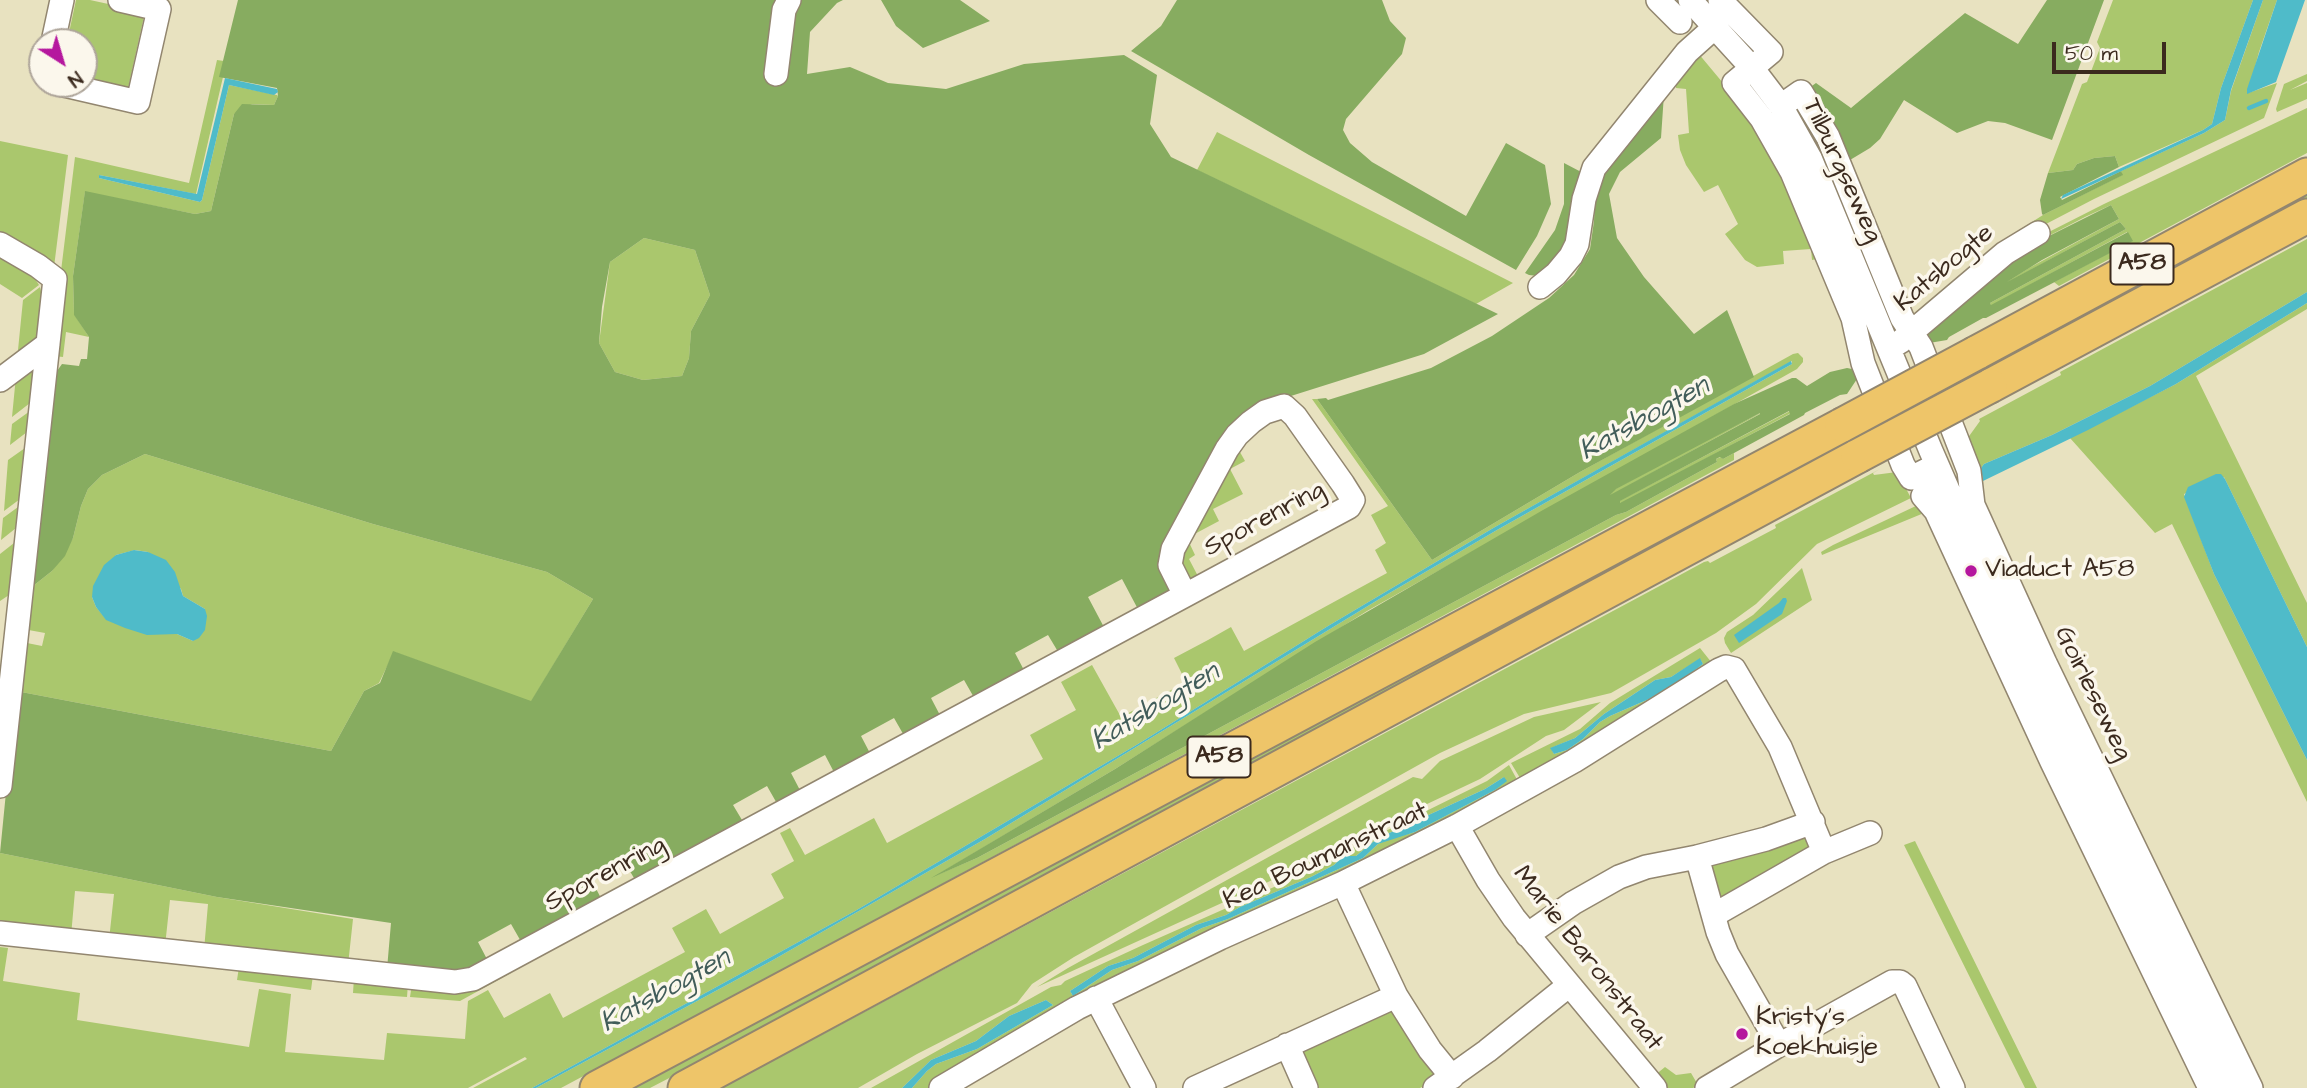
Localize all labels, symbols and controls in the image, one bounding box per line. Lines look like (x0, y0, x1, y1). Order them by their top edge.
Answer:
north arrow (28, 28, 98, 98)
scale bar (2055, 28, 2169, 72)
text: 50 m (2065, 39, 2118, 68)
text: N (62, 64, 88, 93)
street label: Tilburgseweg (1794, 94, 1888, 248)
street label: Katsbogte (1889, 219, 2001, 319)
road number: A58 (2110, 244, 2174, 284)
water label: Katsbogten (1574, 371, 1716, 469)
street label: Sporenring (1199, 475, 1331, 565)
place label: Viaduct A58 (1985, 555, 2134, 587)
marker: Viaduct A58 (1963, 563, 1979, 579)
street label: Goirleseweg (2046, 622, 2138, 766)
water label: Katsbogten (1086, 657, 1226, 759)
road number: A58 (1188, 736, 1250, 778)
street label: Kea Boumanstraat (1219, 796, 1433, 918)
street label: Sporenring (540, 830, 672, 920)
street label: Marie Baronstraat (1505, 860, 1669, 1058)
water label: Katsbogten (595, 943, 737, 1041)
place label: Kristy's Koekhuisje (1756, 1003, 1878, 1064)
marker: Kristy's Koekhuisje (1734, 1026, 1750, 1042)

